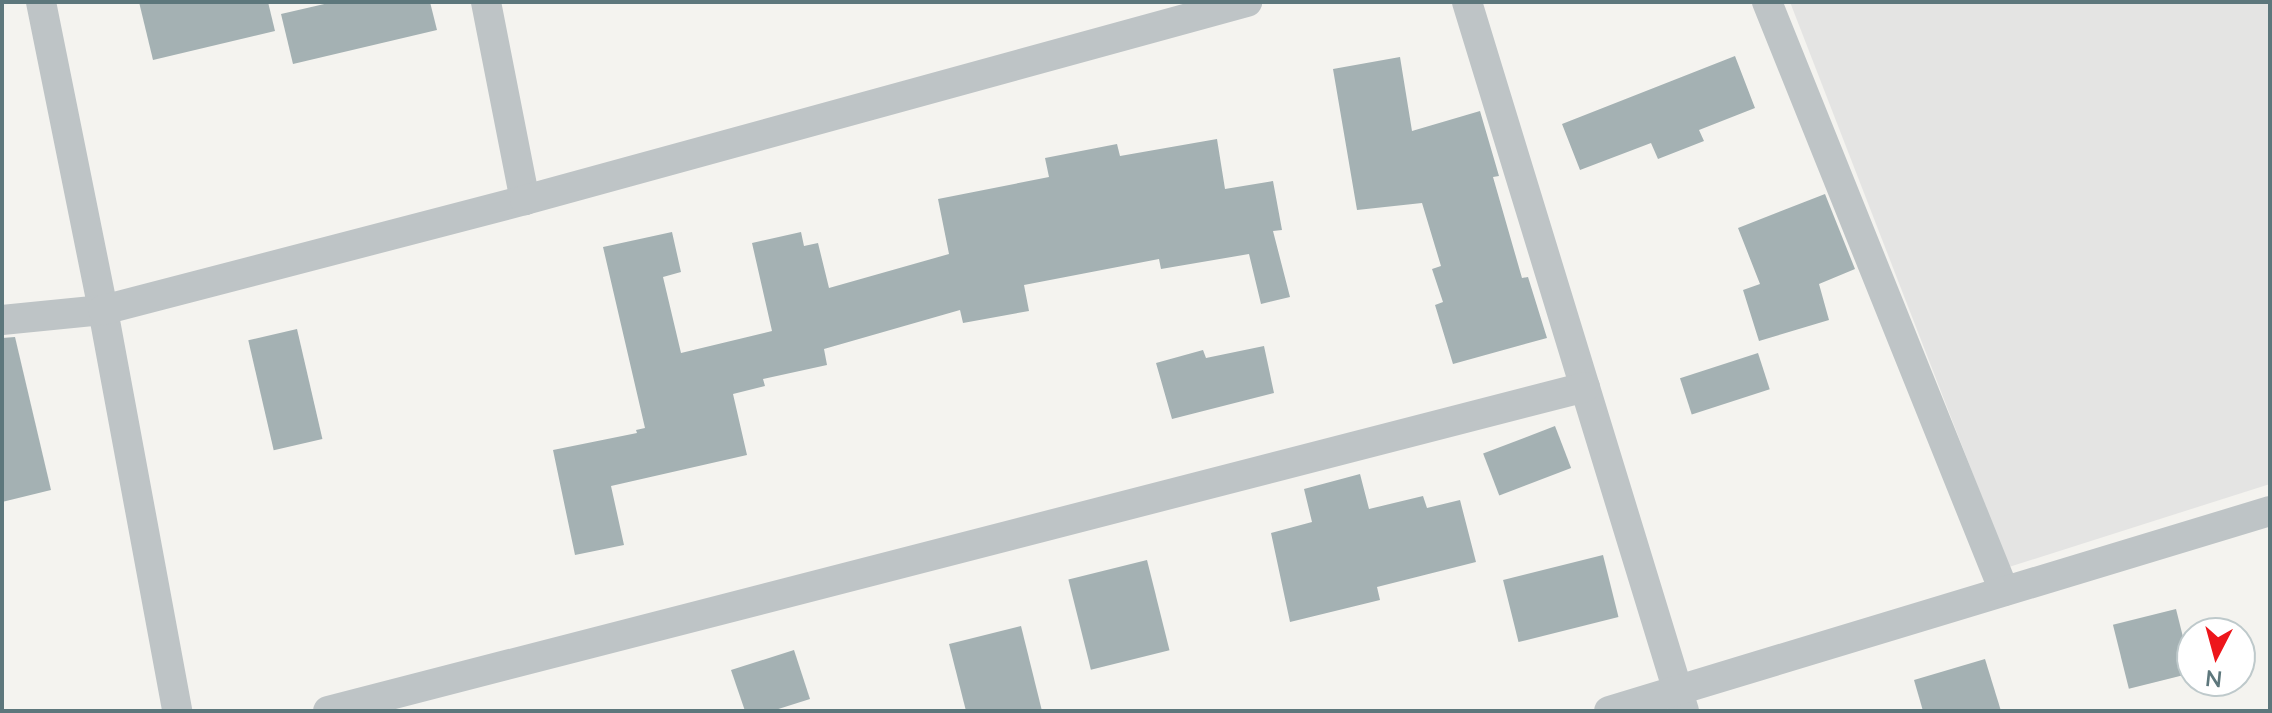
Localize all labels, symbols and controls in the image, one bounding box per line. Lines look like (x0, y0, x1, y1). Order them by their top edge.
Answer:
north arrow (2176, 617, 2256, 697)
text: N (2204, 665, 2223, 694)

